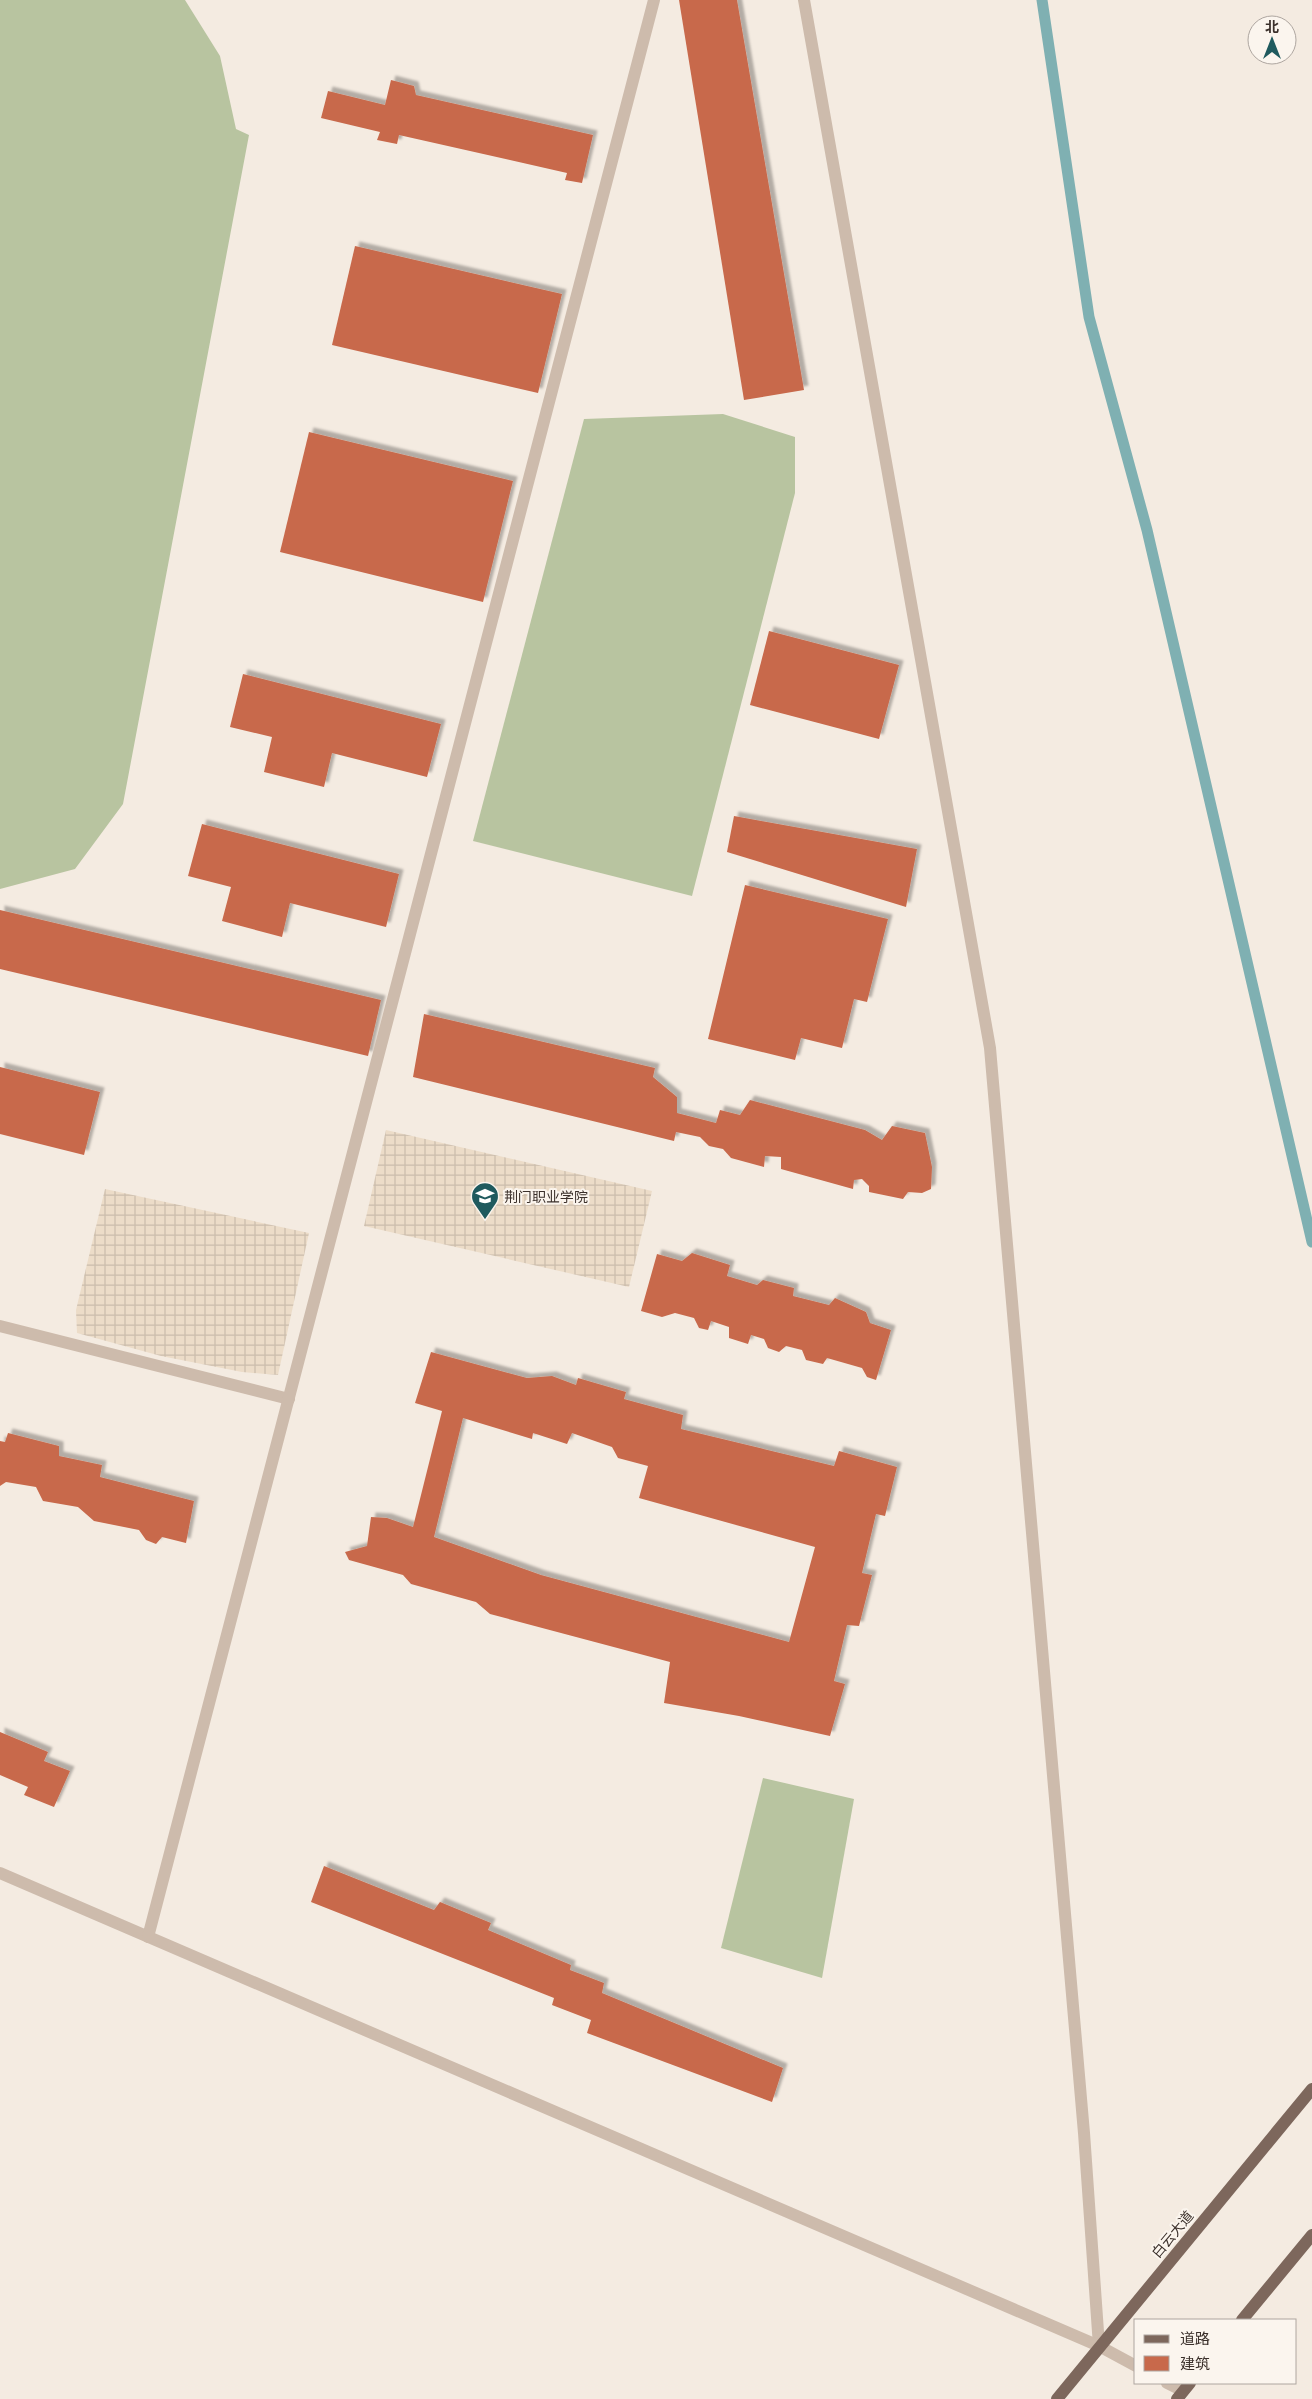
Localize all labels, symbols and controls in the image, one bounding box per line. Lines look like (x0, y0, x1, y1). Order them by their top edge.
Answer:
north arrow (1247, 15, 1297, 65)
text: 北 (1265, 17, 1279, 36)
school or university icon: 荆门职业学院 (470, 1181, 500, 1220)
place label: 荆门职业学院 (504, 1187, 588, 1206)
street label: 白云大道 (1147, 2206, 1197, 2262)
legend (1134, 2319, 1297, 2384)
text: 道路 (1180, 2328, 1210, 2348)
text: 建筑 (1180, 2353, 1210, 2373)

